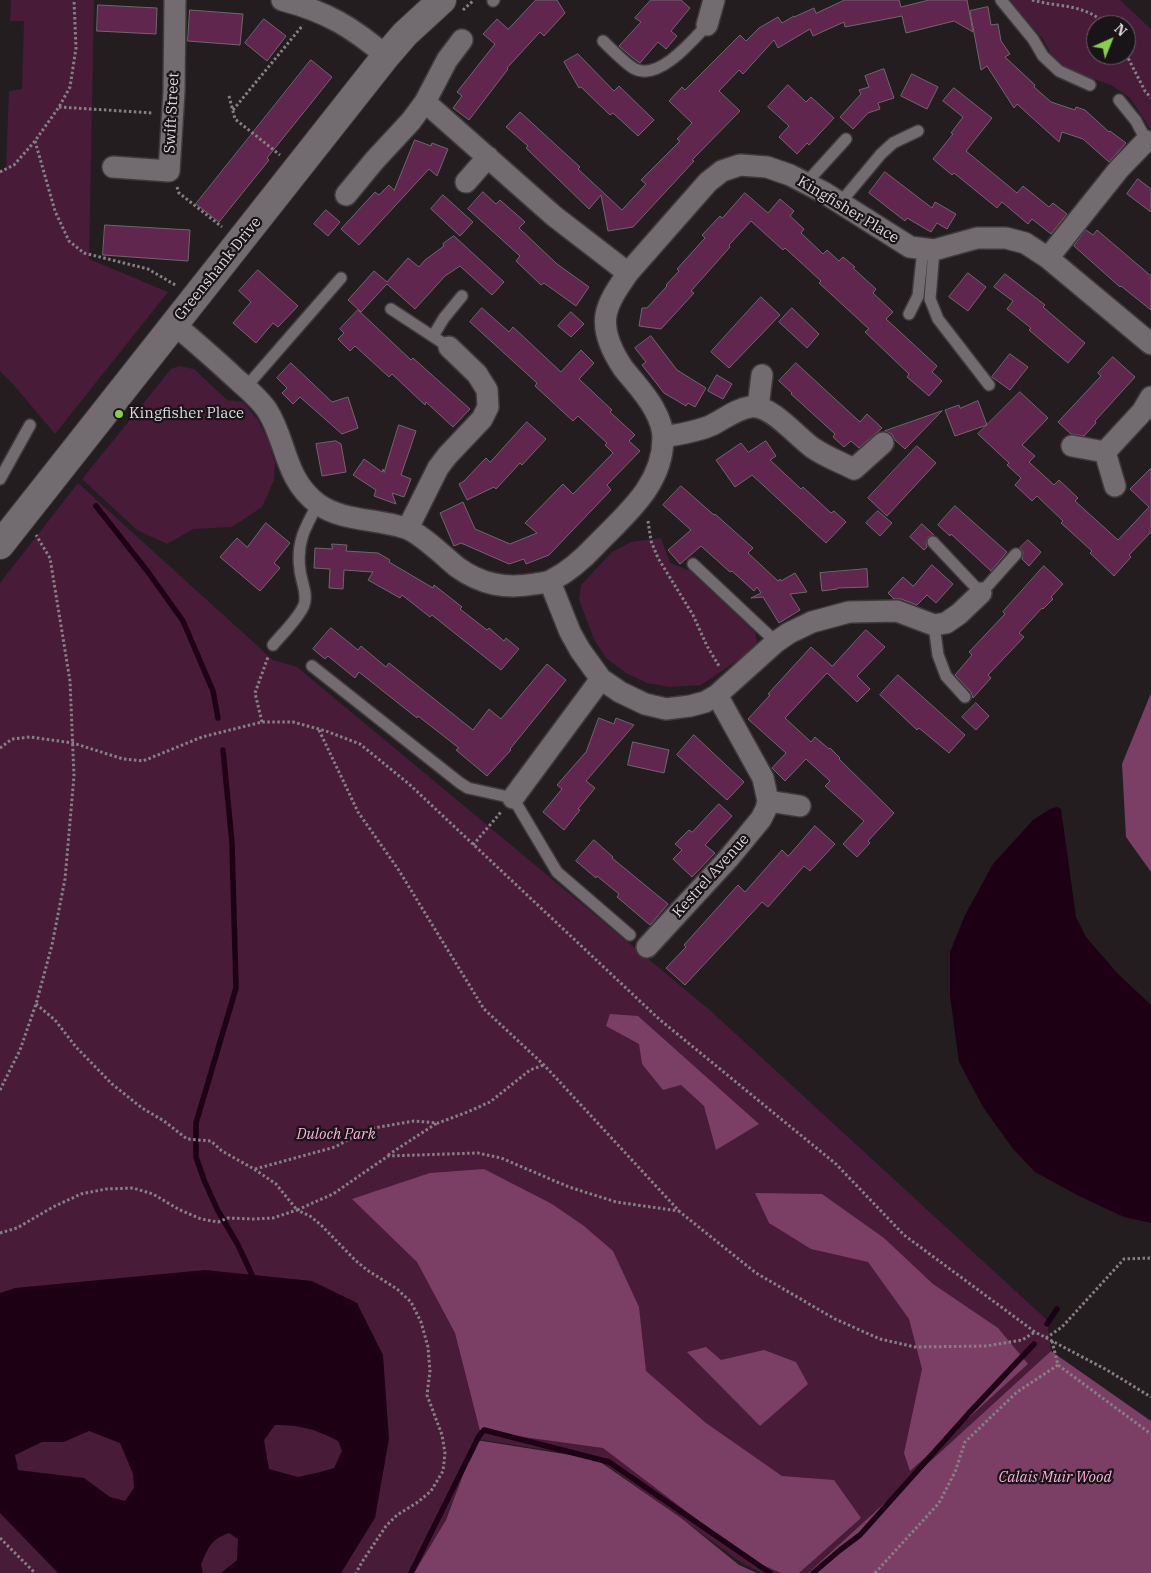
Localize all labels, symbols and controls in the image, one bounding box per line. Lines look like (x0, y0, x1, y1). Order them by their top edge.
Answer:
north arrow (1086, 15, 1136, 65)
text: N (1110, 20, 1131, 40)
street label: Swift Street (161, 72, 183, 154)
street label: Kingfisher Place (794, 173, 902, 247)
street label: Greenshank Drive (171, 214, 265, 324)
place label: Kingfisher Place (129, 405, 244, 423)
marker: Kingfisher Place (113, 408, 125, 420)
street label: Kestrel Avenue (669, 831, 753, 921)
park label: Duloch Park (296, 1126, 376, 1144)
park label: Calais Muir Wood (998, 1469, 1112, 1487)

